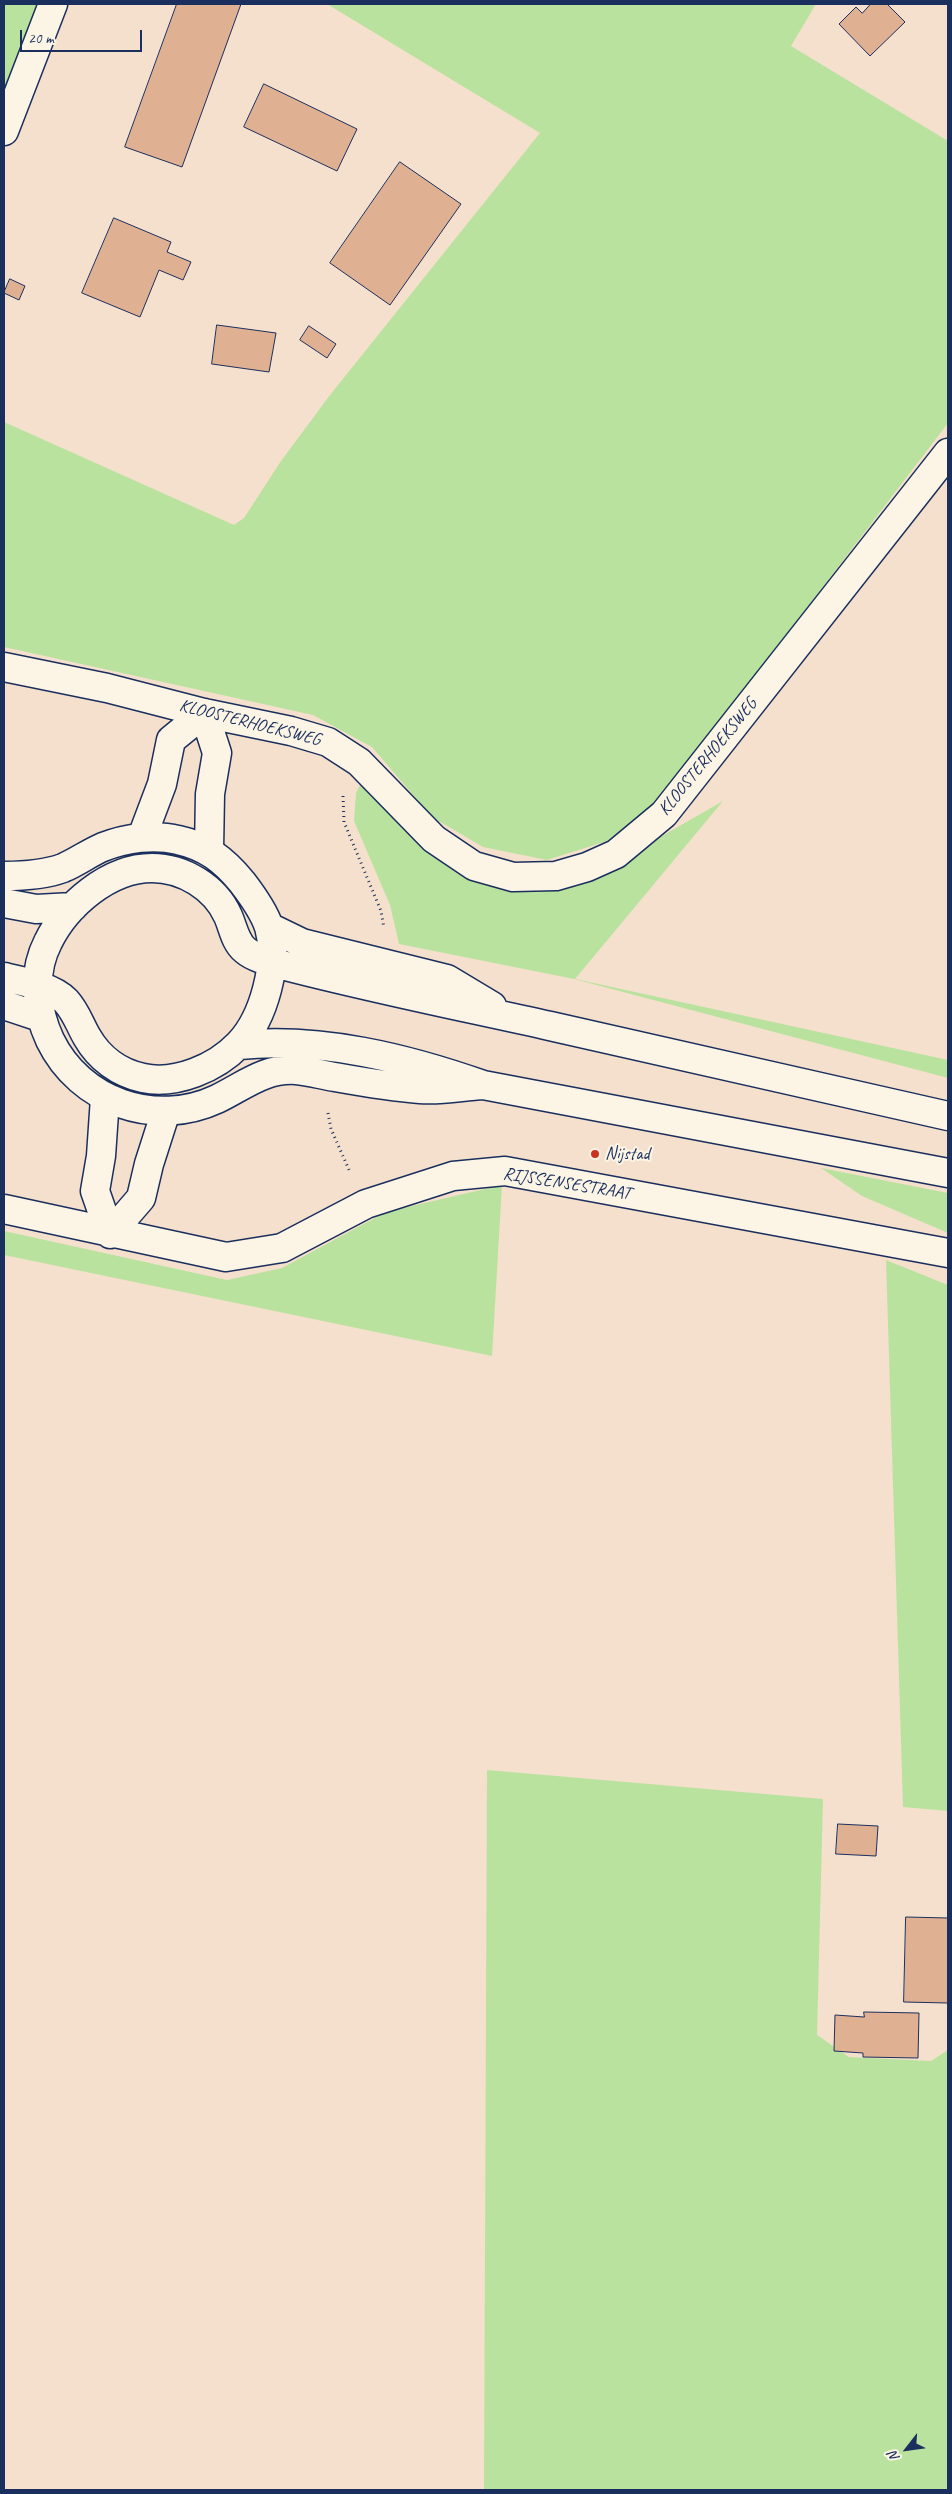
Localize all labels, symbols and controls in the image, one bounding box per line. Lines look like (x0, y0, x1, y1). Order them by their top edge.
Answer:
scale bar (22, 20, 145, 52)
text: 20 m (28, 29, 54, 48)
street label: KLOOSTERHOEKSWEG (654, 694, 762, 820)
street label: KLOOSTERHOEKSWEG (177, 695, 323, 751)
place label: Nijstad (605, 1143, 650, 1165)
marker: Nijstad (589, 1148, 601, 1160)
street label: RIJSSENSESTRAAT (502, 1163, 632, 1205)
north arrow (882, 2424, 932, 2474)
text: N (884, 2449, 903, 2465)

